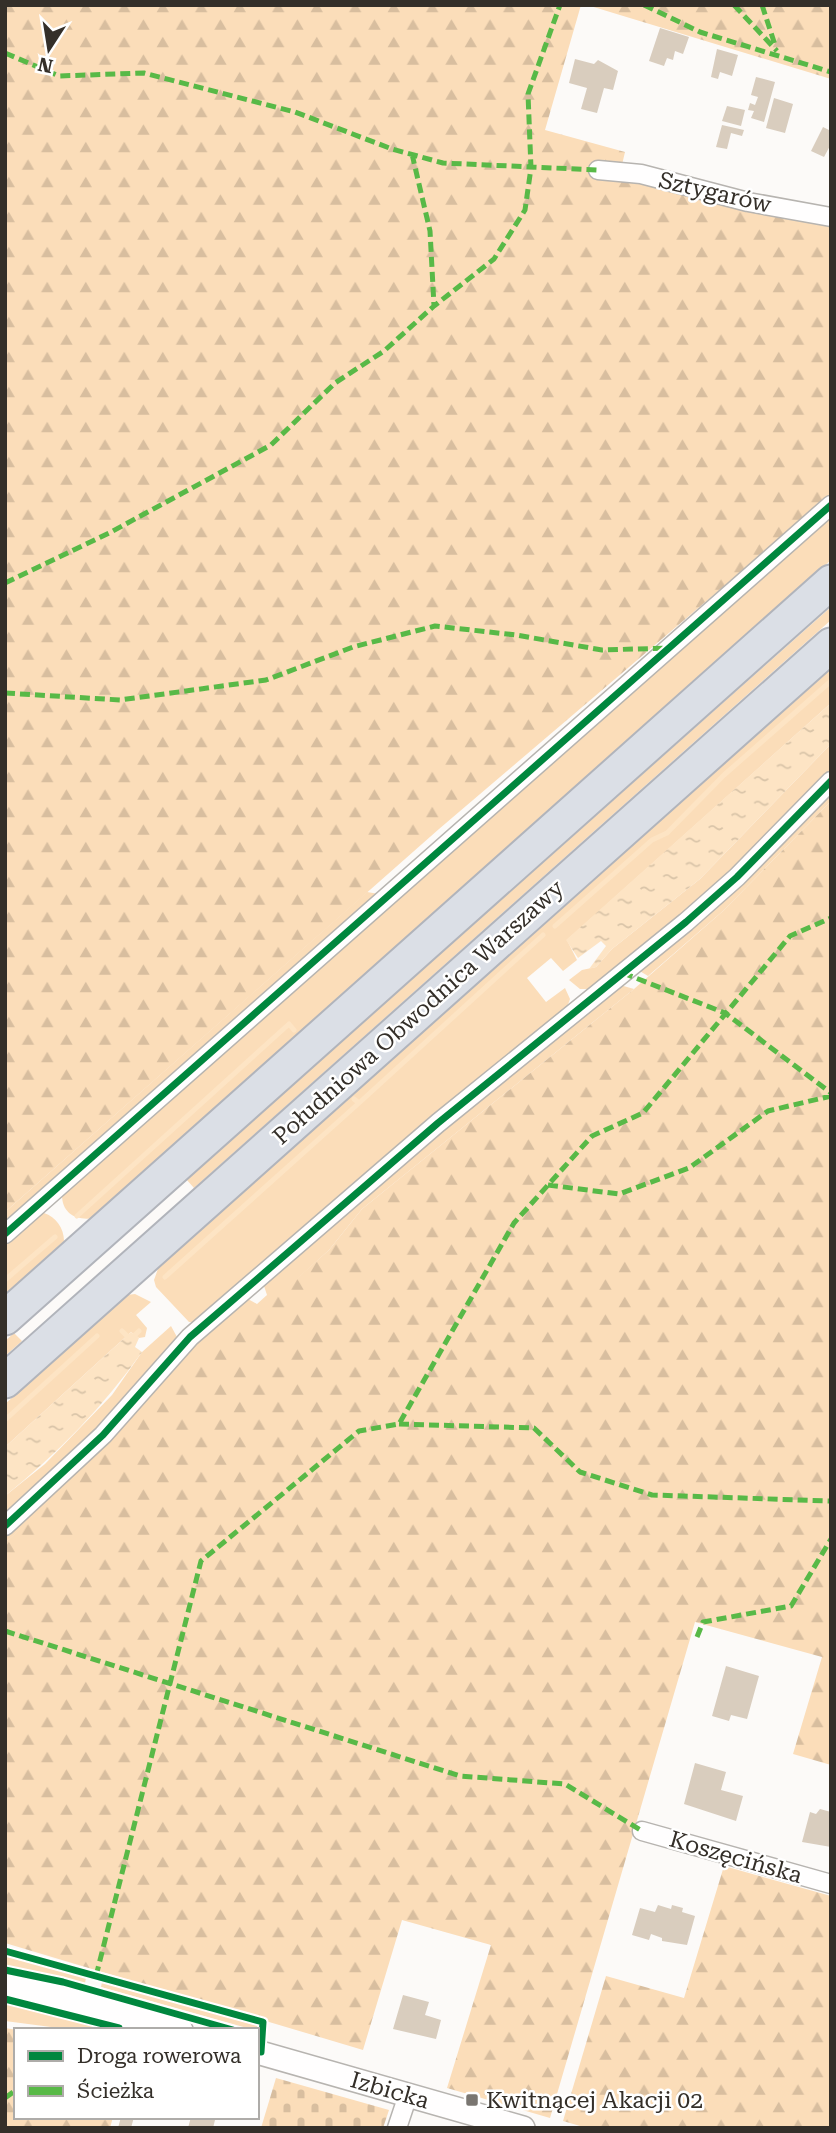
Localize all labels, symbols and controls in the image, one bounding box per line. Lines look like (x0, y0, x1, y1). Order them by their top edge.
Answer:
north arrow (14, 14, 84, 84)
text: N (36, 52, 55, 78)
street label: Sztygarów (656, 166, 774, 219)
street label: Południowa Obwodnica Warszawy (267, 874, 570, 1150)
street label: Koszęcińska (666, 1826, 806, 1889)
legend (14, 2028, 259, 2119)
text: Droga rowerowa (77, 2044, 242, 2068)
street label: Izbicka (347, 2066, 433, 2115)
text: Ścieżka (77, 2078, 155, 2103)
place label: Kwitnącej Akacji 02 (486, 2087, 703, 2114)
marker: Kwitnącej Akacji 02 (464, 2092, 480, 2108)

